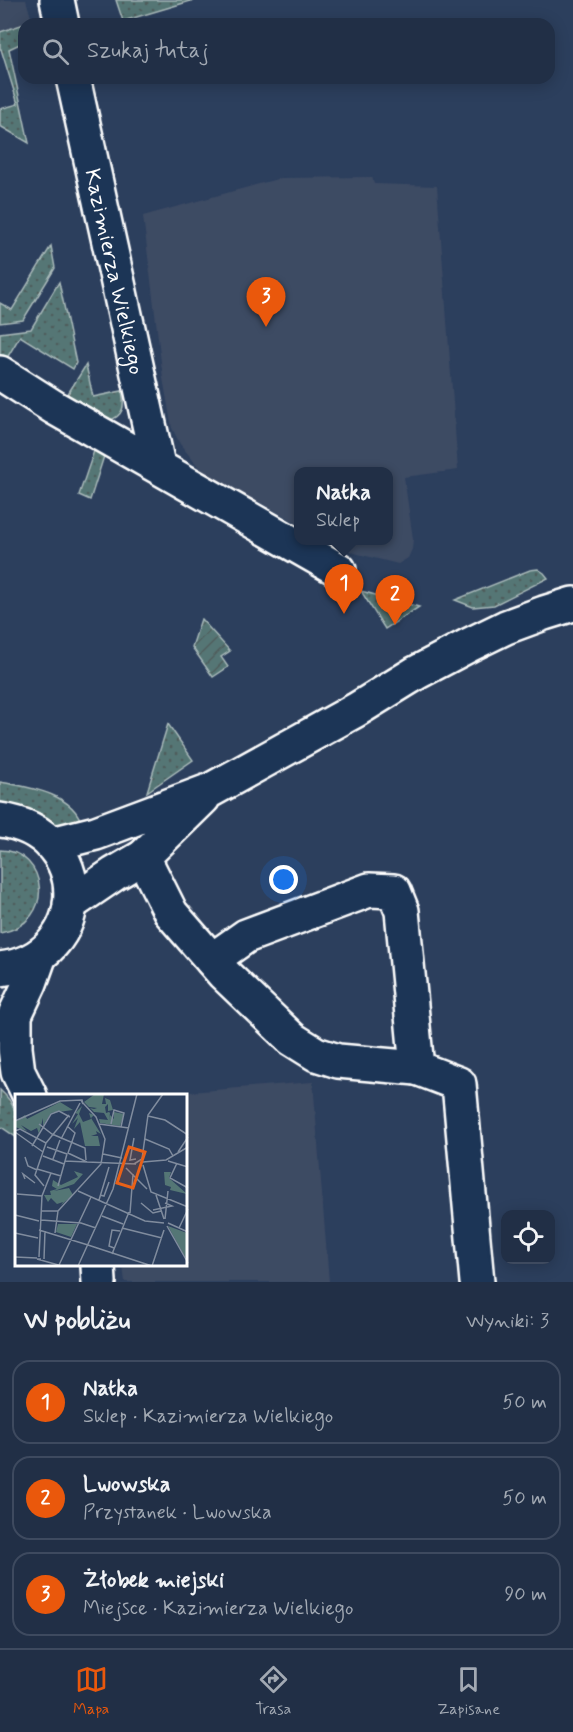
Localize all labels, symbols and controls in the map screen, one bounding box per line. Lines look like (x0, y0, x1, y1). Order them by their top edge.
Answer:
search box (18, 18, 555, 84)
icon: search (39, 35, 72, 68)
text: Szukaj tutaj (87, 37, 209, 65)
street label: Kazimierza Wielkiego (77, 166, 150, 377)
pin: 3 (246, 278, 286, 327)
popup (294, 467, 393, 545)
text: Natka (316, 479, 371, 507)
text: Sklep (316, 507, 360, 534)
pin: 1 (324, 564, 364, 614)
pin: 2 (376, 576, 414, 625)
your location (269, 865, 298, 894)
inset map (15, 1094, 188, 1267)
map controls (501, 1210, 555, 1264)
button: locate (501, 1210, 555, 1264)
text: W pobliżu (24, 1304, 130, 1338)
text: Wyniki: 3 (466, 1308, 549, 1335)
text: Natka (83, 1375, 138, 1403)
text: 1 (41, 1389, 50, 1416)
text: 50 m (502, 1389, 547, 1416)
text: Sklep · Kazimierza Wielkiego (83, 1403, 333, 1430)
text: Lwowska (83, 1471, 171, 1499)
text: 2 (41, 1485, 50, 1512)
text: 50 m (502, 1485, 547, 1512)
text: Przystanek · Lwowska (83, 1499, 272, 1526)
text: Żłobek miejski (83, 1567, 224, 1595)
text: 3 (41, 1581, 50, 1608)
text: 90 m (504, 1581, 547, 1608)
text: Miejsce · Kazimierza Wielkiego (83, 1595, 353, 1622)
tab: Mapa (73, 1663, 109, 1720)
tab: Trasa (255, 1663, 291, 1720)
tab: Zapisane (437, 1663, 500, 1720)

